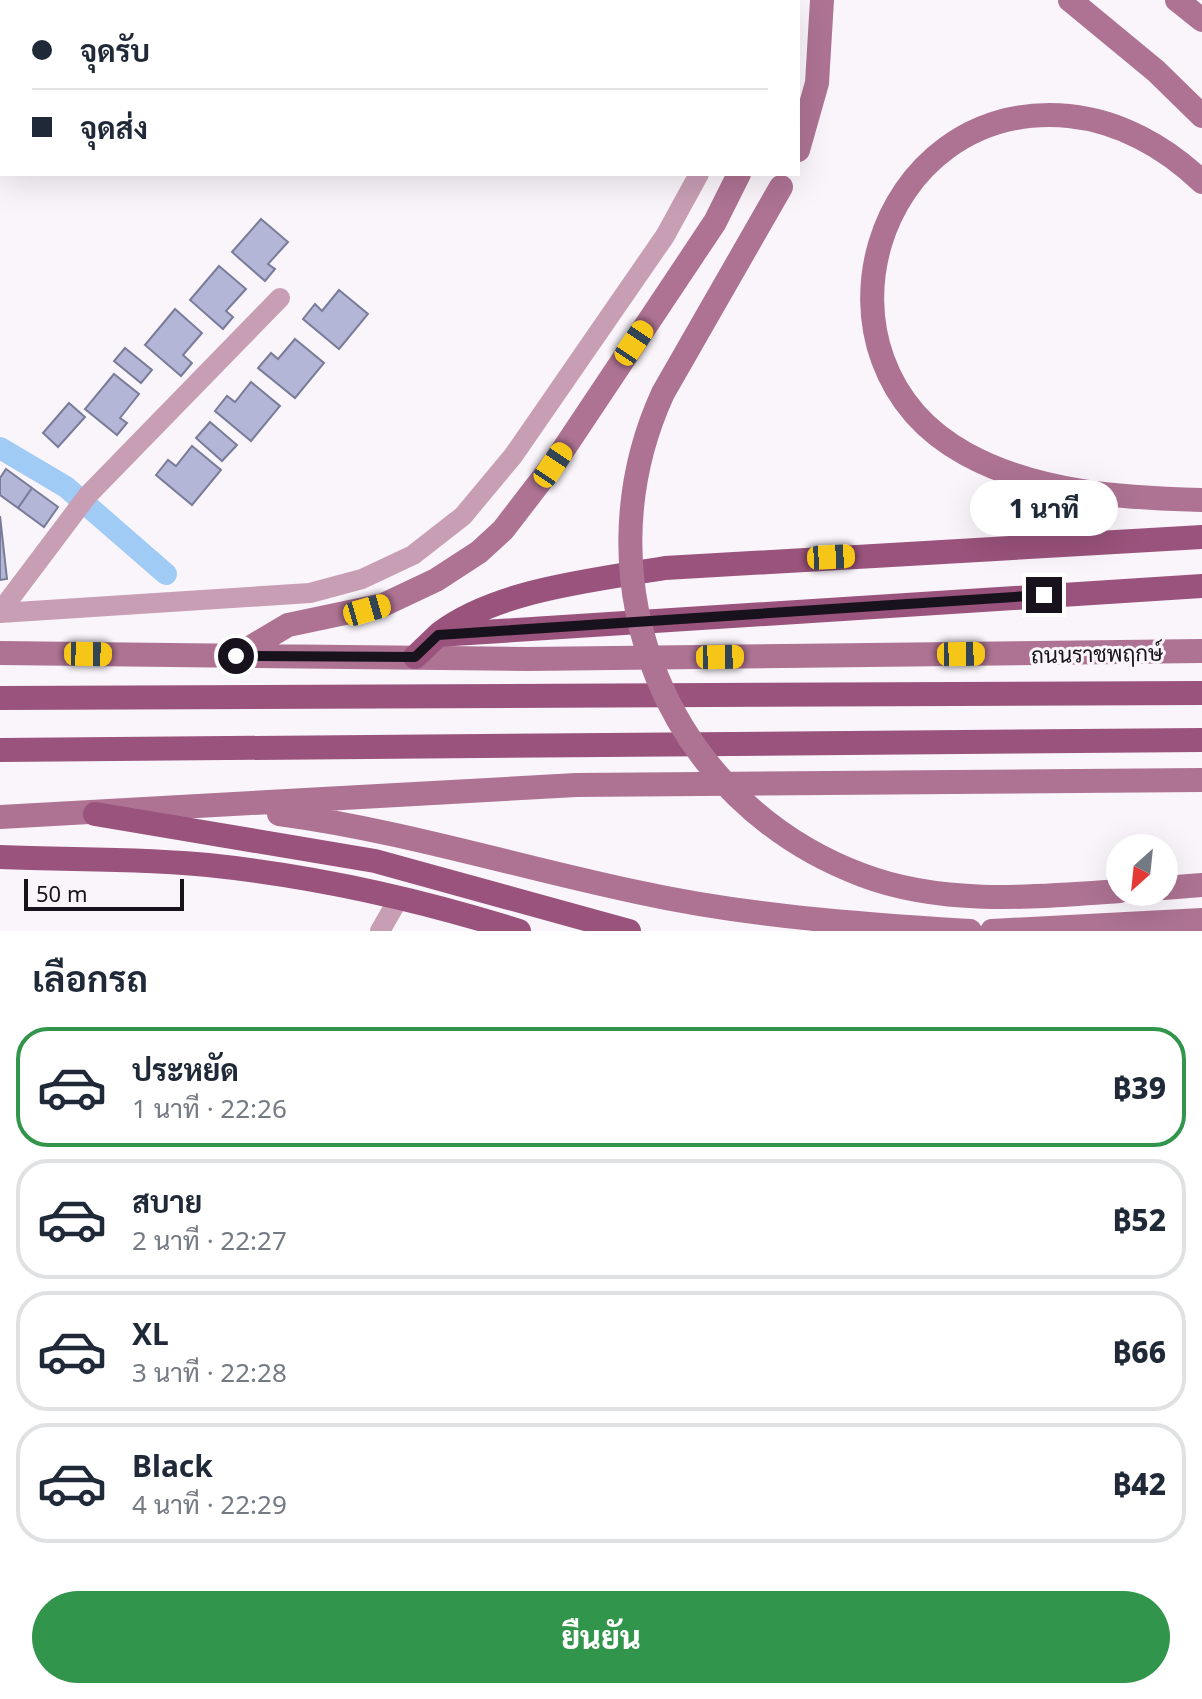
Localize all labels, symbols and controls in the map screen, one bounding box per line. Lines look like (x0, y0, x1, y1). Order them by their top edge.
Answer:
text: จุดรับ (80, 30, 150, 71)
text: จุดส่ง (80, 107, 148, 148)
car (611, 316, 657, 370)
car (530, 438, 576, 492)
callout: 1 นาที (970, 479, 1118, 535)
text: 1 นาที (1009, 490, 1079, 526)
car (806, 544, 856, 570)
route end (1026, 577, 1062, 613)
car (341, 592, 393, 628)
street label: ถนนราชพฤกษ์ (1031, 637, 1164, 669)
route start (218, 638, 254, 674)
car (64, 642, 112, 666)
car (937, 642, 985, 666)
car (696, 645, 744, 669)
north arrow (1106, 834, 1178, 906)
map controls (1106, 834, 1178, 906)
scale bar (24, 875, 184, 911)
text: 50 m (36, 878, 87, 908)
text: เลือกรถ (32, 954, 148, 1003)
text: ประหยัด (132, 1049, 239, 1090)
icon: car (36, 1051, 108, 1123)
text: ฿39 (1113, 1067, 1166, 1108)
text: 1 นาที · 22:26 (132, 1090, 287, 1126)
text: สบาย (132, 1181, 202, 1222)
icon: car (36, 1183, 108, 1255)
text: ฿52 (1113, 1199, 1166, 1240)
text: 2 นาที · 22:27 (132, 1222, 287, 1258)
text: XL (132, 1313, 169, 1354)
icon: car (36, 1315, 108, 1387)
text: ฿66 (1113, 1331, 1166, 1372)
text: 3 นาที · 22:28 (132, 1354, 287, 1390)
text: Black (132, 1445, 213, 1486)
icon: car (36, 1447, 108, 1519)
text: ฿42 (1113, 1463, 1166, 1504)
text: 4 นาที · 22:29 (132, 1486, 287, 1522)
button: ยืนยัน (32, 1591, 1170, 1683)

